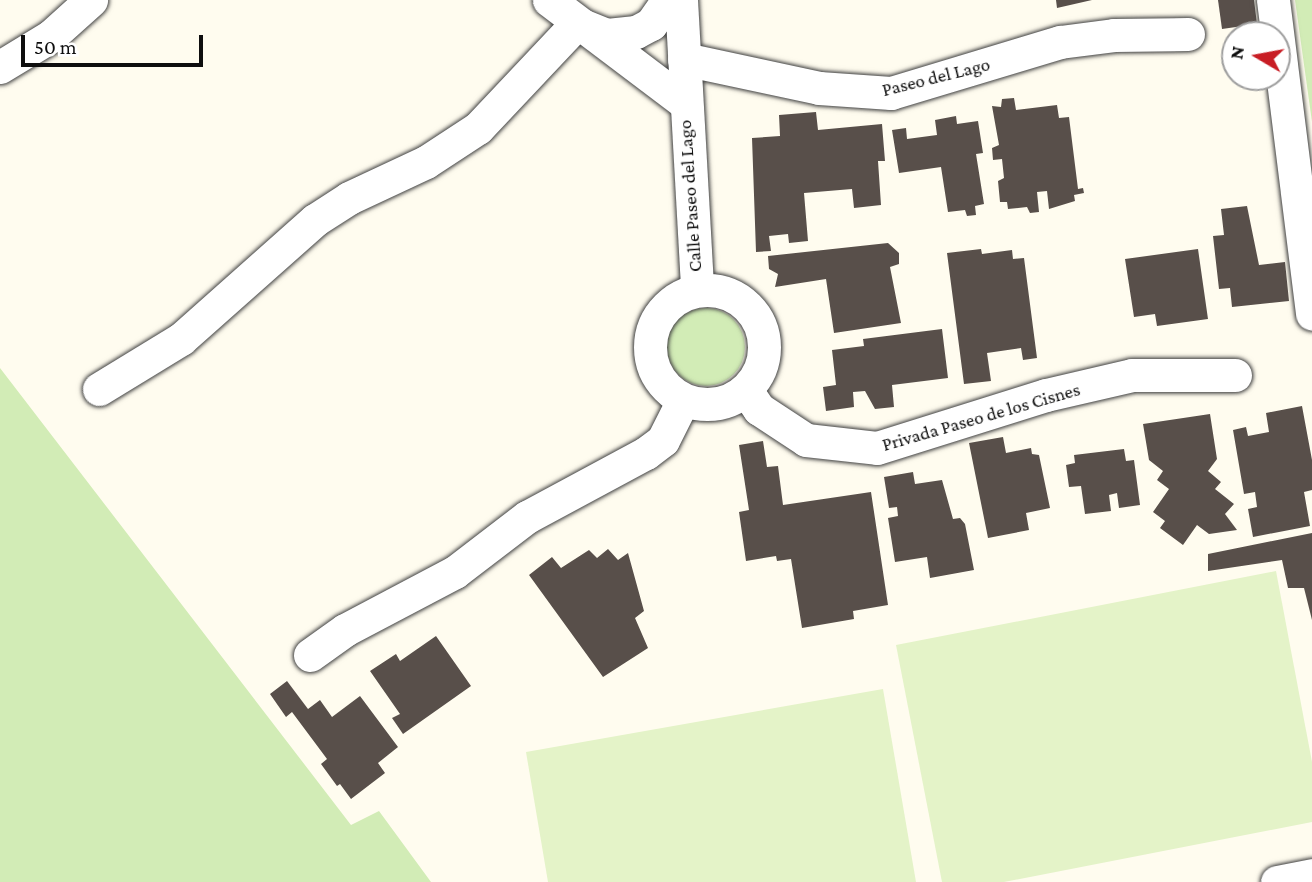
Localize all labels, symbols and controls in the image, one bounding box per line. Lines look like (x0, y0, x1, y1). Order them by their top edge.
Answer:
scale bar (24, 21, 206, 65)
north arrow (1221, 21, 1291, 91)
text: 50 m (34, 35, 77, 59)
text: N (1225, 44, 1248, 61)
street label: Paseo del Lago (880, 53, 992, 101)
street label: Calle Paseo del Lago (673, 119, 707, 273)
street label: Privada Paseo de los Cisnes (879, 378, 1083, 456)

